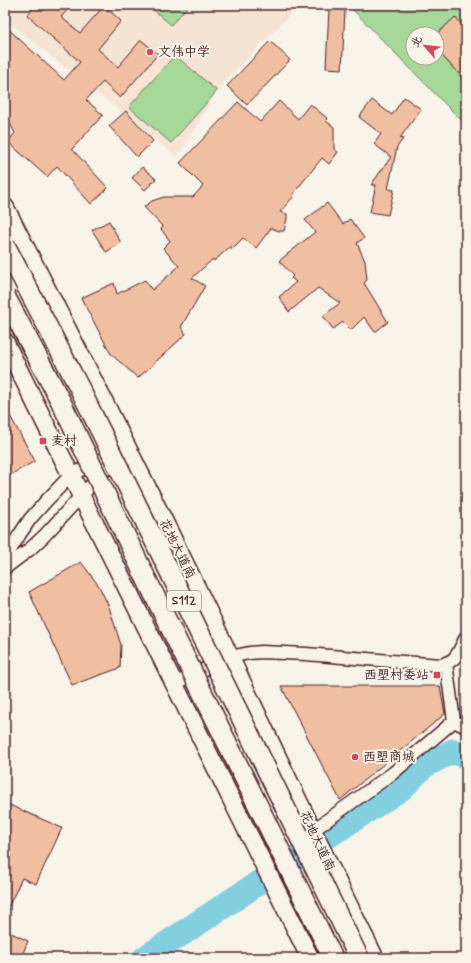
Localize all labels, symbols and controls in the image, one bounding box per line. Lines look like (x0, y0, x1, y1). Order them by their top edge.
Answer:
north arrow (405, 26, 445, 66)
text: 北 (408, 34, 426, 50)
place label: 文伟中学 (158, 44, 210, 61)
marker: 文伟中学 (145, 47, 155, 57)
place label: 麦村 (51, 433, 77, 450)
marker: 麦村 (38, 436, 48, 446)
street label: 花地大道南 (155, 516, 199, 582)
road number: S112 (167, 591, 201, 611)
place label: 西塱村委站 (364, 667, 429, 684)
marker: 西塱村委站 (432, 670, 442, 680)
place label: 西塱商城 (363, 749, 415, 766)
marker: 西塱商城 (350, 752, 360, 762)
street label: 花地大道南 (296, 808, 338, 874)

